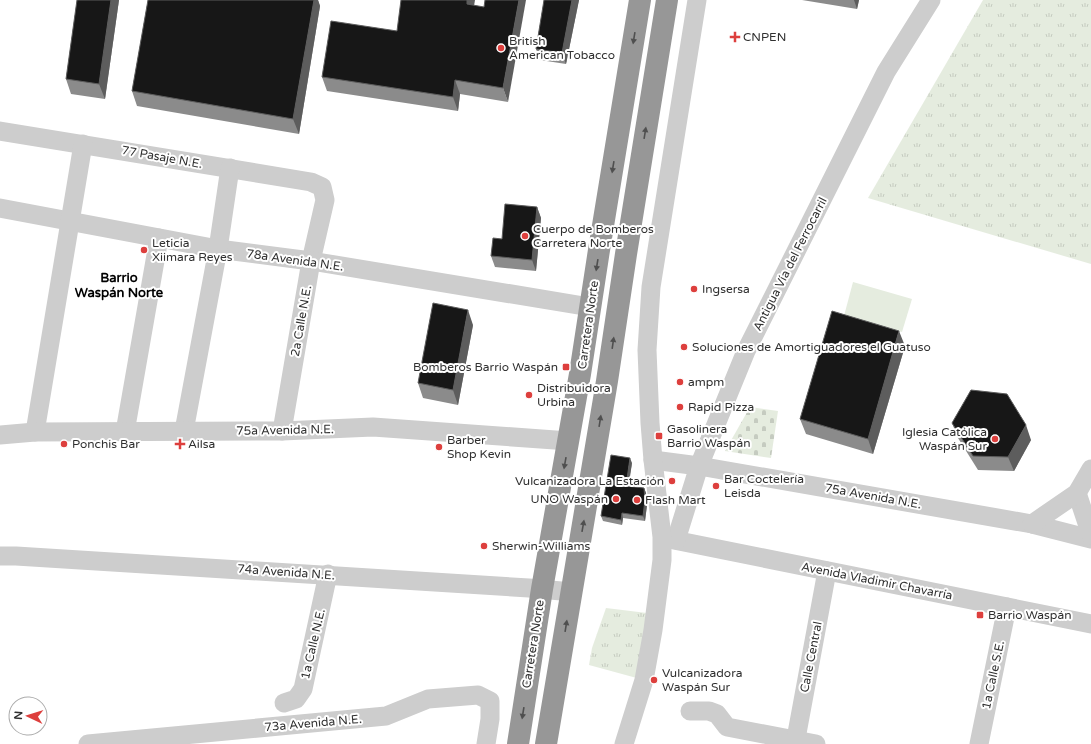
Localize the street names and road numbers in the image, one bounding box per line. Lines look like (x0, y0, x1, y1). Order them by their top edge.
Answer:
street label: 77 Pasaje N.E. (121, 143, 203, 171)
street label: Antigua Vía del Ferrocarril (750, 195, 830, 333)
street label: 78a Avenida N.E. (246, 246, 344, 274)
street label: Carretera Norte (575, 280, 601, 370)
street label: 2a Calle N.E. (288, 284, 314, 358)
street label: 75a Avenida N.E. (236, 422, 334, 438)
street label: 75a Avenida N.E. (824, 481, 922, 511)
street label: Avenida Vladimir Chavarría (800, 559, 954, 603)
street label: 74a Avenida N.E. (237, 562, 335, 582)
street label: Carretera Norte (519, 599, 547, 689)
street label: 1a Calle N.E. (298, 607, 328, 681)
street label: Calle Central (797, 620, 825, 694)
street label: 1a Calle S.E. (979, 639, 1007, 711)
street label: 73a Avenida N.E. (264, 712, 362, 734)

